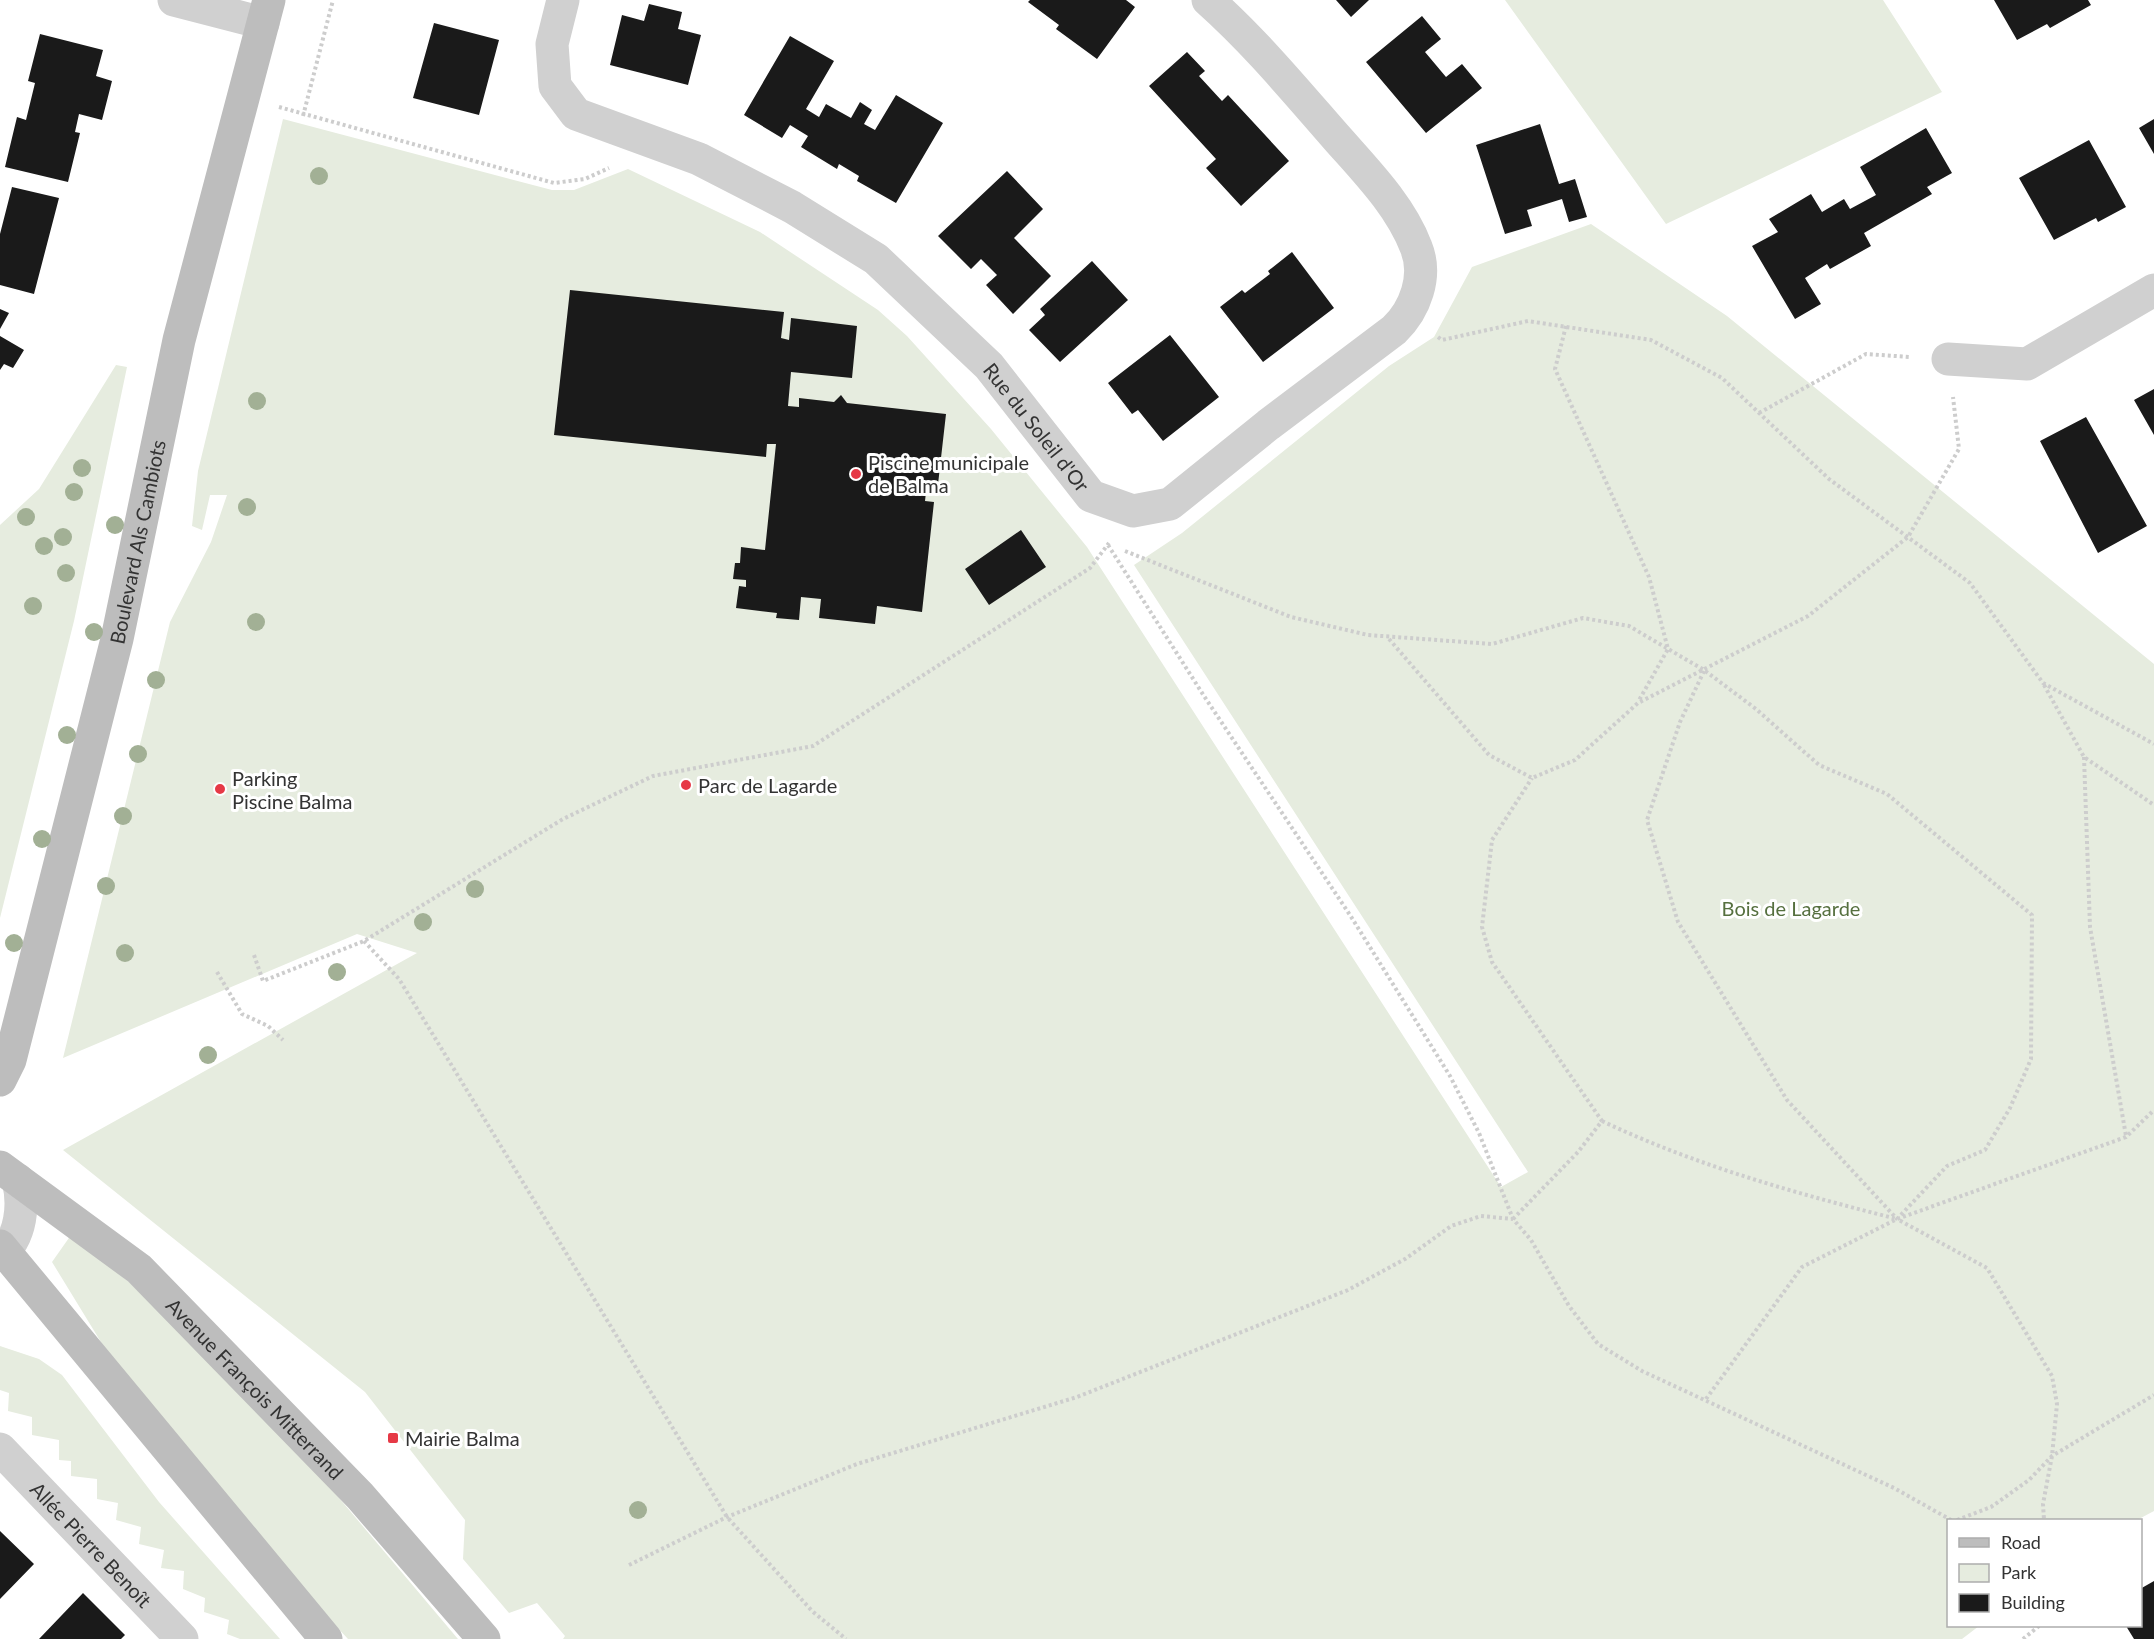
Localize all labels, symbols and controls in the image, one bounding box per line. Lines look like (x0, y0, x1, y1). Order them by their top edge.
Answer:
street label: Rue du Soleil d'Or (979, 358, 1095, 497)
street label: Boulevard Als Cambiots (104, 438, 170, 646)
place label: Piscine municipale de Balma (868, 450, 1029, 497)
marker: Piscine municipale de Balma (849, 467, 863, 481)
place label: Parking Piscine Balma (232, 766, 352, 813)
place label: Parc de Lagarde (698, 773, 837, 797)
marker: Parc de Lagarde (679, 778, 693, 792)
marker: Parking Piscine Balma (213, 782, 227, 796)
park label: Bois de Lagarde (1722, 896, 1860, 920)
street label: Avenue François Mitterrand (162, 1293, 349, 1484)
place label: Mairie Balma (405, 1426, 520, 1450)
marker: Mairie Balma (386, 1431, 400, 1445)
street label: Allée Pierre Benoît (26, 1477, 157, 1612)
legend (1947, 1519, 2142, 1627)
text: Road (2001, 1531, 2041, 1553)
text: Park (2001, 1561, 2037, 1583)
text: Building (2001, 1591, 2065, 1613)

